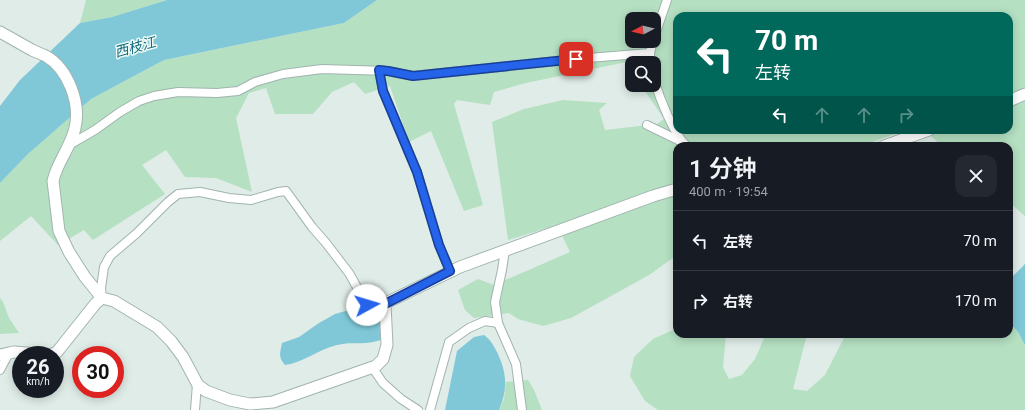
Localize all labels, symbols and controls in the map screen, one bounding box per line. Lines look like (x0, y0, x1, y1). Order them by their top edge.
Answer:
north arrow (625, 12, 661, 48)
map controls (625, 12, 661, 92)
text: 70 m (755, 24, 818, 57)
icon: left (689, 28, 741, 80)
water label: 西枝江 (113, 33, 159, 60)
pin (559, 42, 593, 76)
icon: arrive (565, 48, 587, 70)
button: search (625, 56, 661, 92)
text: 左转 (755, 62, 791, 83)
icon: left (769, 104, 791, 126)
icon: ahead (811, 104, 833, 126)
icon: ahead (853, 104, 875, 126)
icon: right (895, 104, 917, 126)
text: 1 分钟 (689, 155, 757, 183)
button: close (955, 155, 997, 197)
text: 400 m · 19:54 (689, 184, 768, 199)
icon: left (689, 230, 711, 252)
text: 70 m (963, 232, 997, 250)
text: 左转 (723, 233, 753, 251)
position arrow (346, 284, 388, 326)
icon: right (689, 290, 711, 312)
text: 170 m (955, 292, 997, 310)
text: 右转 (723, 293, 753, 311)
speed limit sign: 30 (72, 346, 124, 398)
text: 26 (27, 355, 49, 379)
text: km/h (26, 376, 50, 387)

